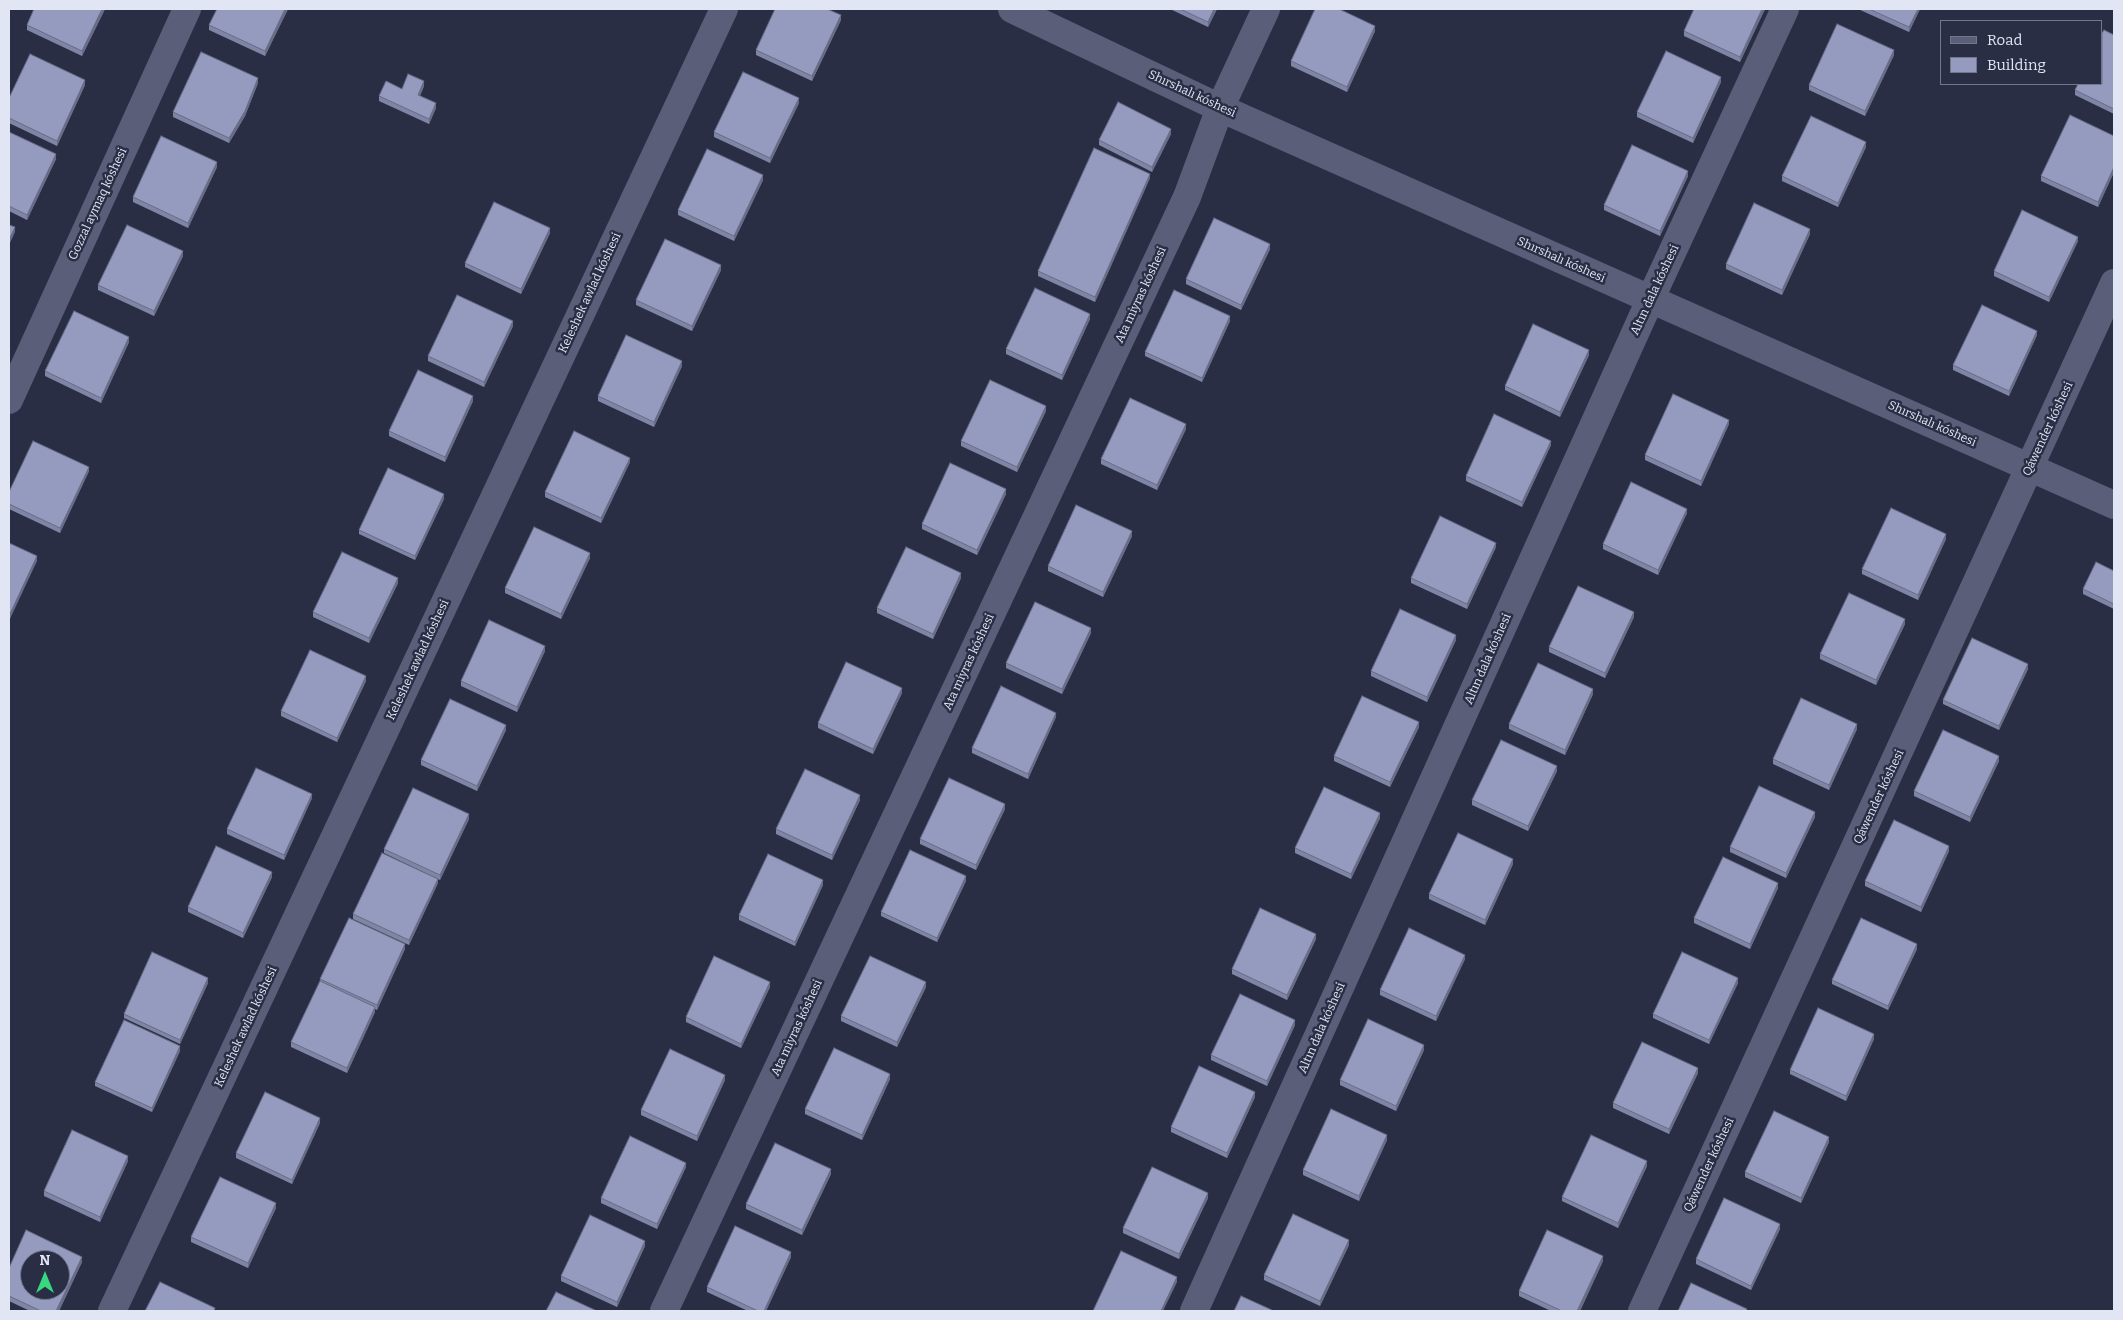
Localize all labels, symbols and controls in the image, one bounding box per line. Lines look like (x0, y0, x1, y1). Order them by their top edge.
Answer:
legend (1940, 20, 2103, 85)
text: Road (1987, 31, 2022, 49)
text: Building (1987, 56, 2046, 74)
street label: Shırshalı kóshesi (1146, 67, 1238, 121)
street label: Gozzal aymaq kóshesi (66, 146, 130, 262)
street label: Keleshek awlad kóshesi (556, 231, 624, 355)
street label: Shırshalı kóshesi (1515, 234, 1607, 286)
street label: Altın dala kóshesi (1628, 243, 1682, 337)
street label: Ata miyras kóshesi (1112, 245, 1170, 345)
street label: Qáwender kóshesi (2020, 380, 2076, 478)
street label: Shırshalı kóshesi (1886, 398, 1978, 450)
street label: Keleshek awlad kóshesi (384, 598, 452, 722)
street label: Altın dala kóshesi (1462, 611, 1514, 707)
street label: Ata miyras kóshesi (940, 612, 998, 712)
street label: Qáwender kóshesi (1851, 748, 1907, 846)
street label: Keleshek awlad kóshesi (212, 965, 280, 1089)
street label: Ata miyras kóshesi (768, 978, 826, 1078)
street label: Altın dala kóshesi (1296, 980, 1348, 1076)
street label: Qáwender kóshesi (1681, 1116, 1737, 1214)
north arrow (20, 1250, 70, 1300)
text: N (40, 1252, 50, 1269)

